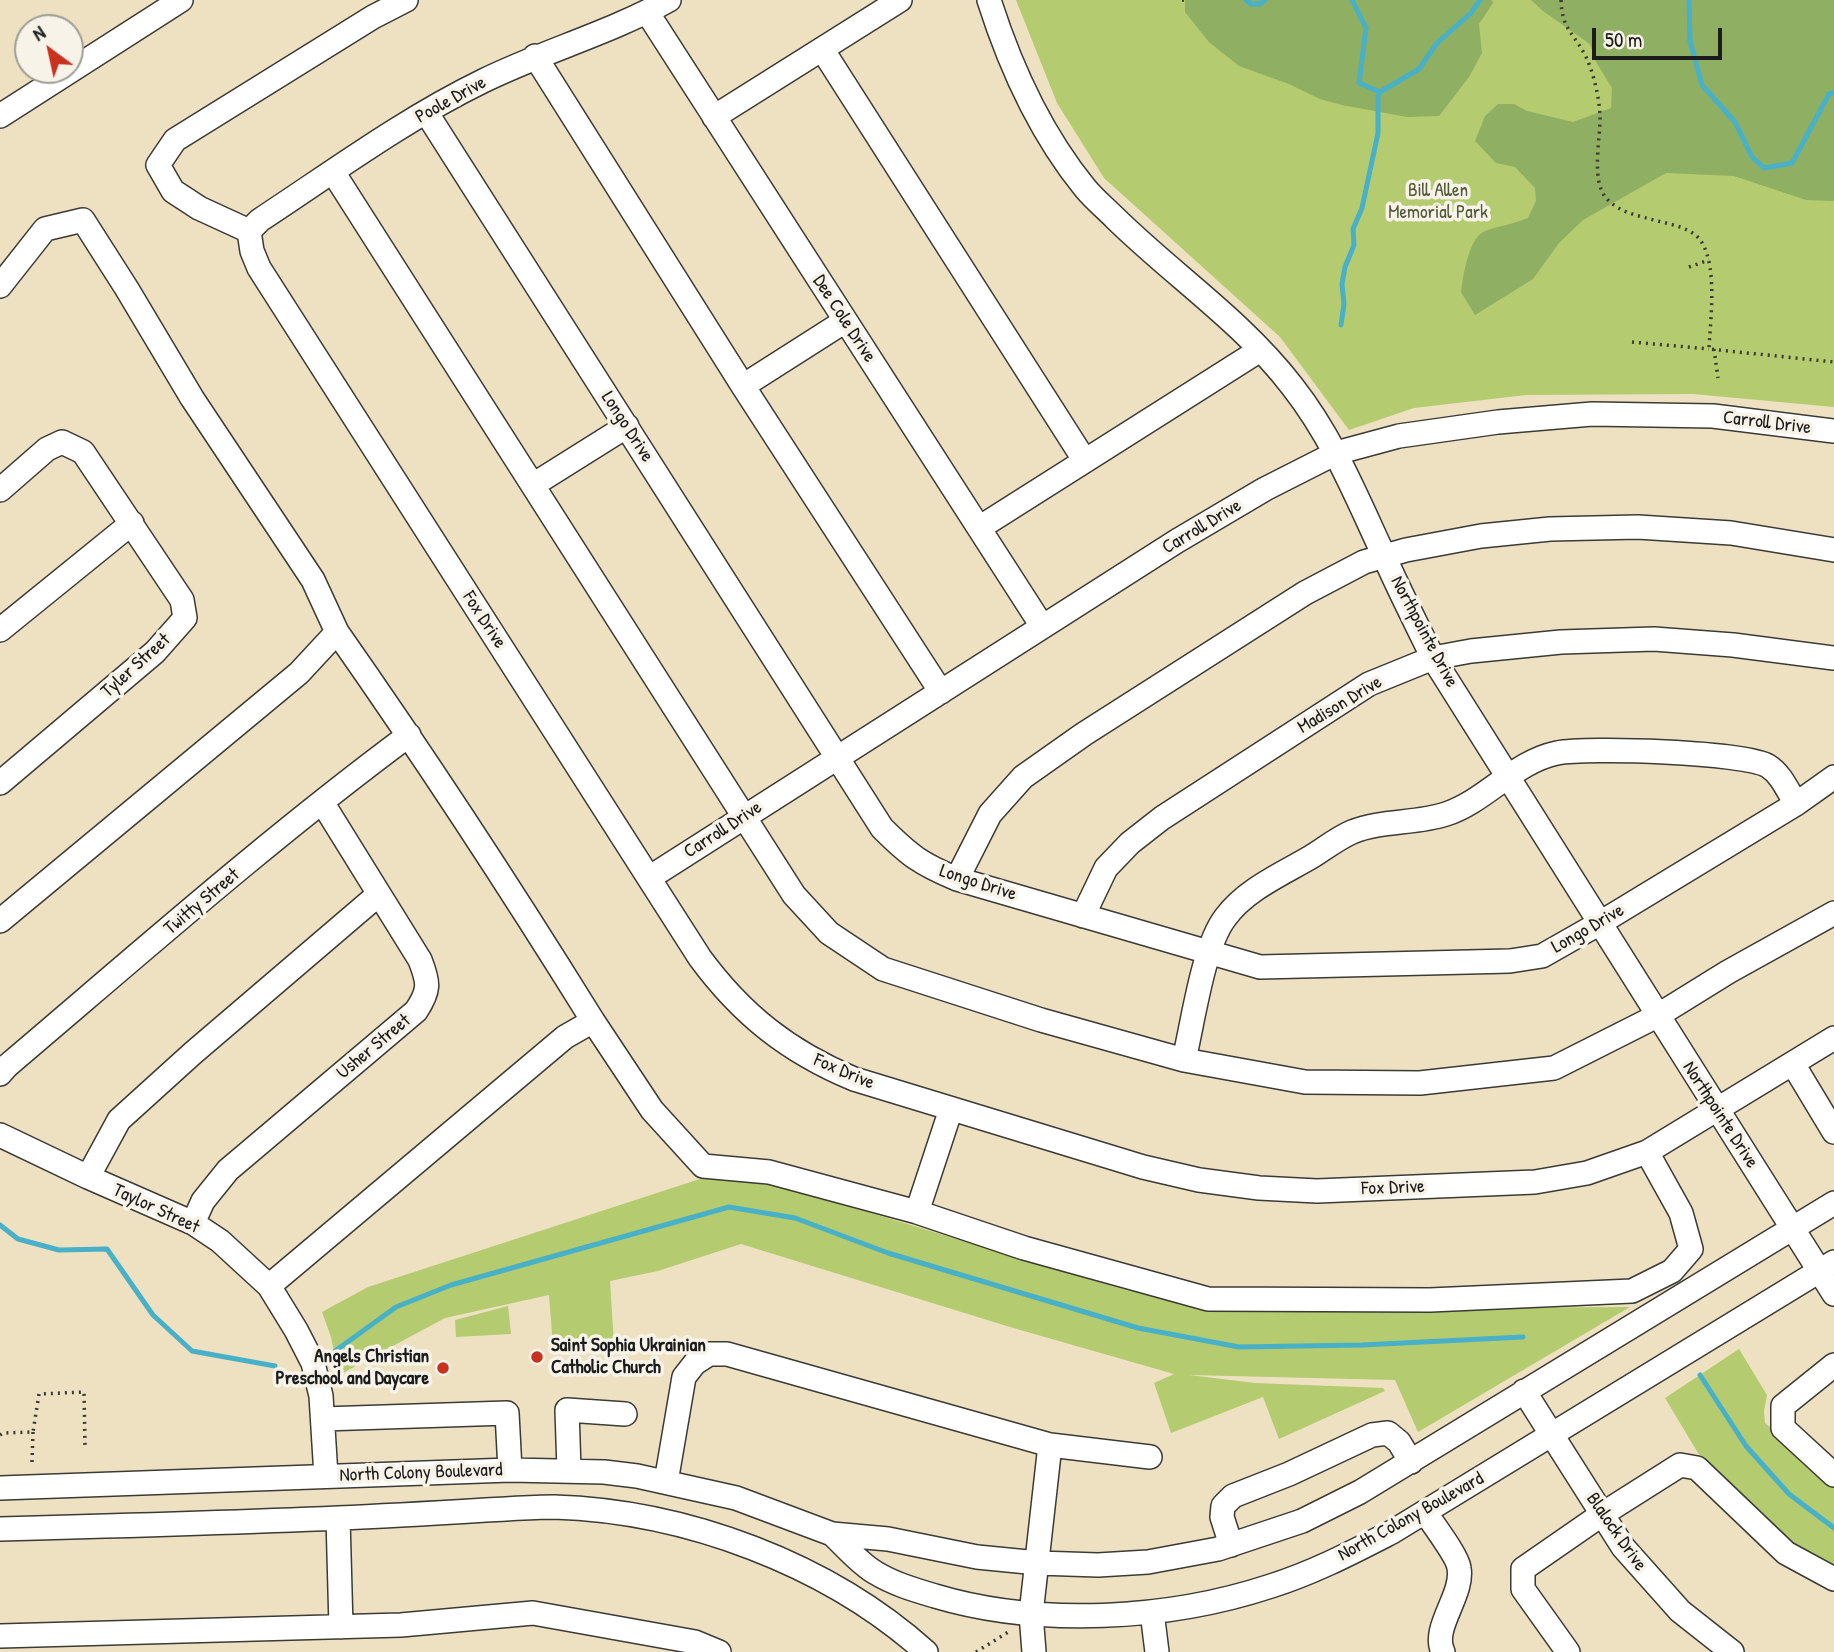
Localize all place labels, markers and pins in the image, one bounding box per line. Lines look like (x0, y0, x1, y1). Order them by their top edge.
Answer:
place label: Saint Sophia Ukrainian Catholic Church (551, 1335, 706, 1379)
place label: Angels Christian Preschool and Daycare (276, 1346, 429, 1390)
marker: Saint Sophia Ukrainian Catholic Church (529, 1349, 545, 1365)
marker: Angels Christian Preschool and Daycare (435, 1360, 451, 1376)

